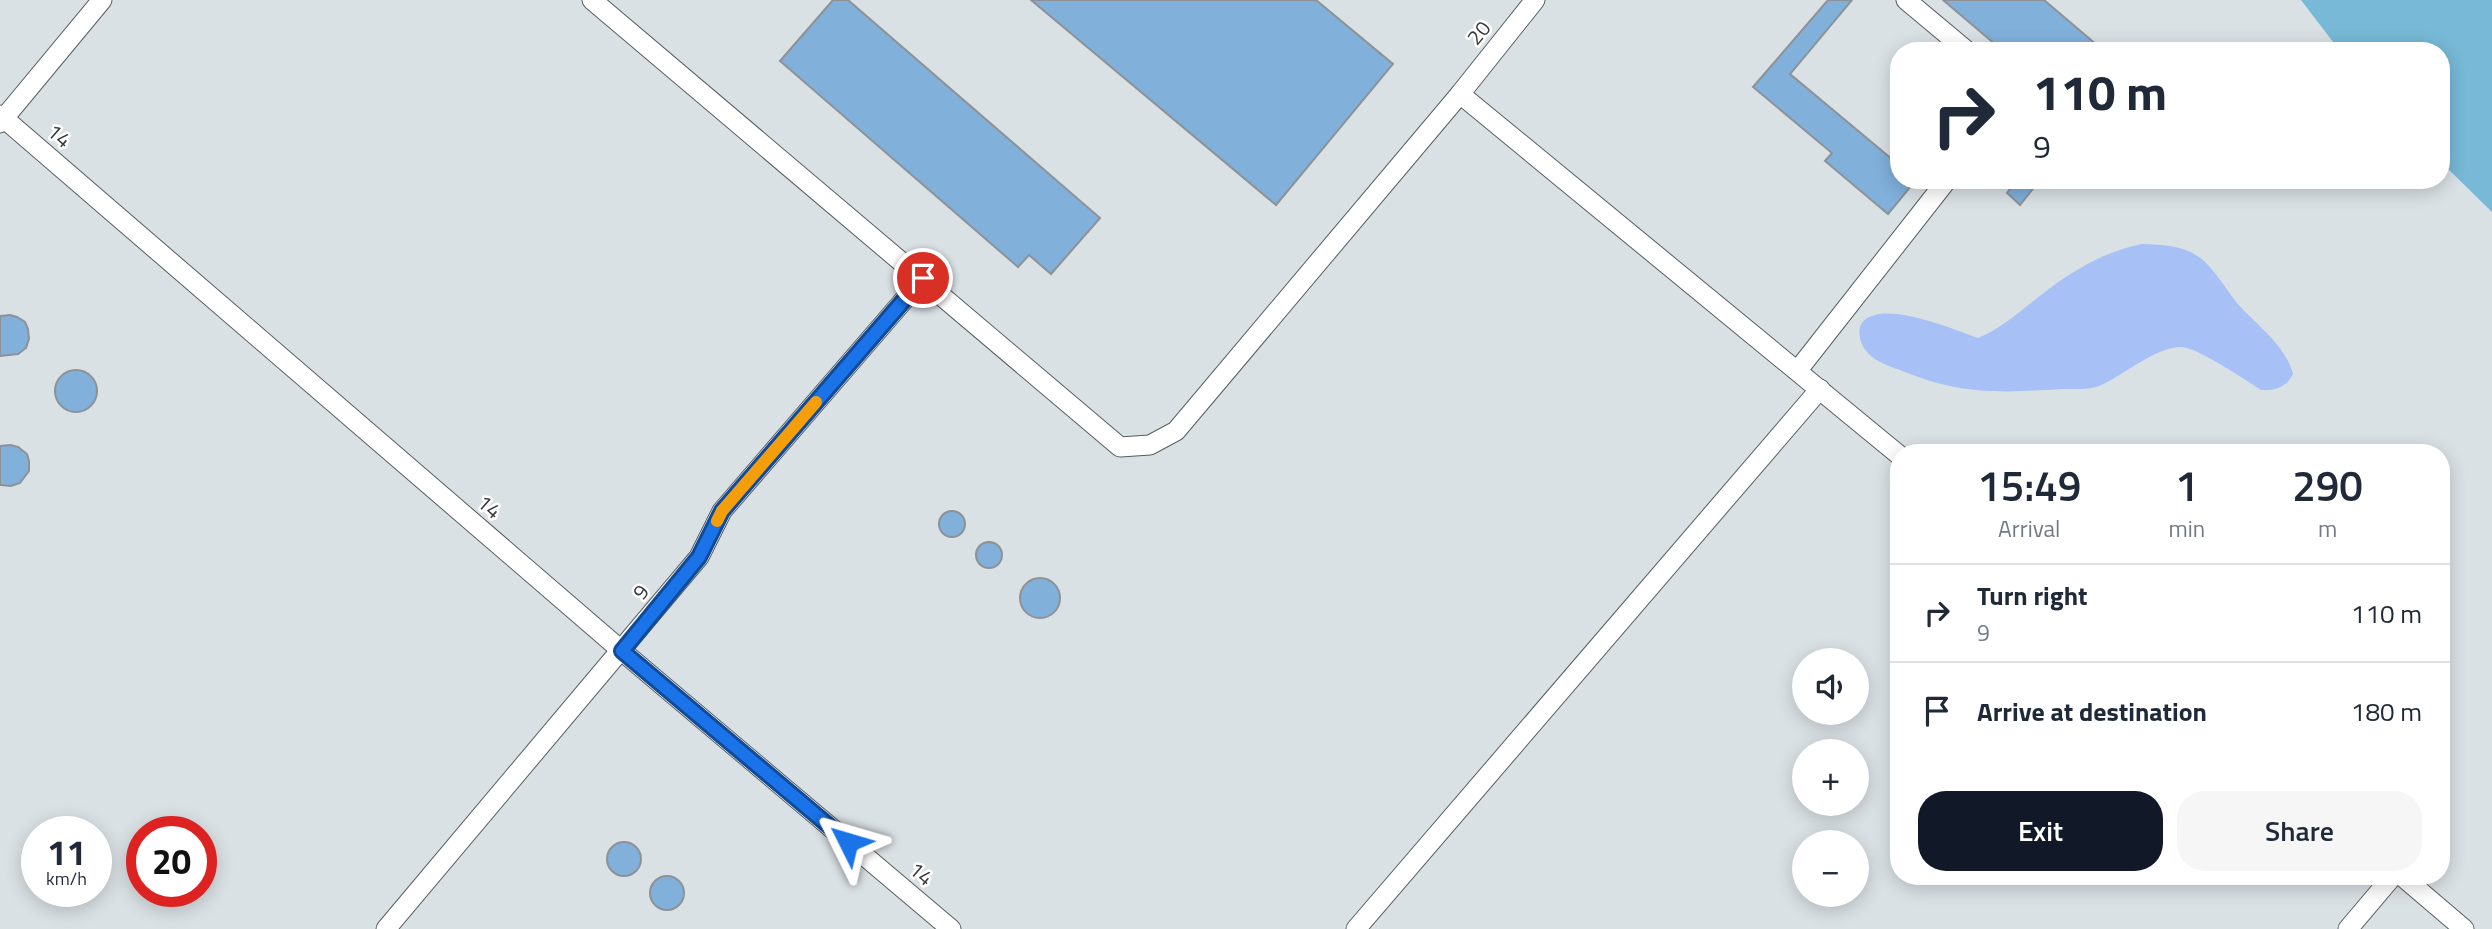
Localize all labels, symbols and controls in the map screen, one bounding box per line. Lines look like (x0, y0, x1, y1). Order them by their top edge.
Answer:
street label: 20 (1458, 13, 1498, 52)
text: 110 m (2033, 54, 2167, 129)
icon: right (1918, 70, 2009, 161)
street label: 14 (40, 115, 79, 155)
text: 9 (2033, 122, 2051, 170)
pin (893, 248, 953, 308)
icon: arrive (904, 259, 942, 297)
text: 15:49 (1977, 453, 2081, 517)
text: 1 (2175, 453, 2199, 517)
text: 290 (2292, 453, 2363, 517)
street label: 14 (470, 486, 509, 526)
text: Arrival (1998, 511, 2060, 546)
text: min (2168, 511, 2205, 546)
text: m (2318, 511, 2337, 546)
text: Turn right (1977, 576, 2088, 615)
street label: 9 (624, 577, 656, 606)
icon: right (1918, 594, 1956, 632)
text: 110 m (2351, 594, 2422, 633)
text: 9 (1977, 615, 1990, 650)
map controls (1792, 648, 1869, 907)
button: sound (1792, 648, 1869, 725)
icon: arrive (1918, 692, 1956, 730)
text: Arrive at destination (1977, 692, 2207, 731)
text: 180 m (2351, 692, 2422, 731)
button: + (1792, 739, 1869, 816)
button: Exit (1918, 791, 2163, 871)
button: Share (2177, 791, 2422, 871)
position arrow (811, 805, 885, 879)
speed limit sign: 20 (126, 816, 217, 907)
text: 11 (47, 825, 86, 879)
button: − (1792, 830, 1869, 907)
street label: 14 (902, 853, 941, 893)
text: km/h (46, 865, 87, 892)

